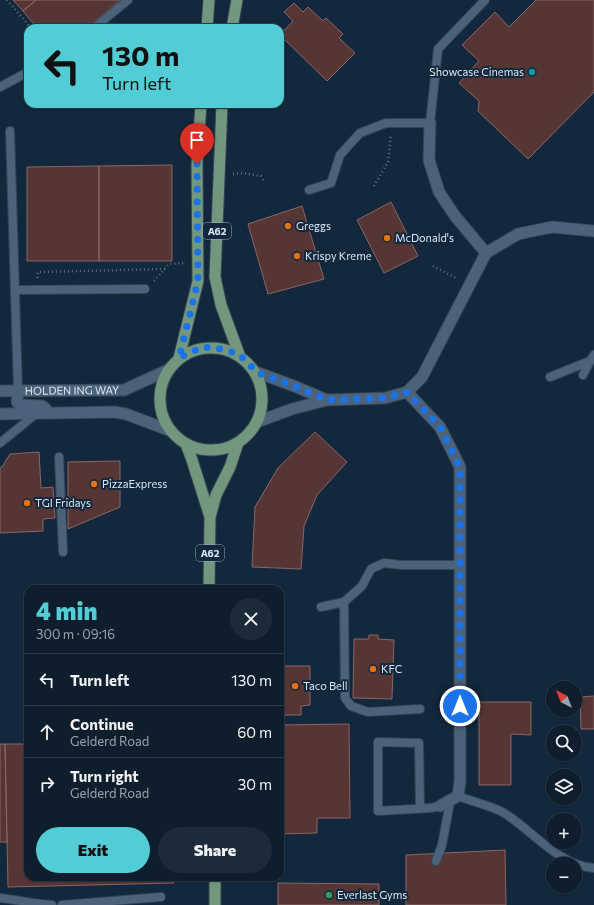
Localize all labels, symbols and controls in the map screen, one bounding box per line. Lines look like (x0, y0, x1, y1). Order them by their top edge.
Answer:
text: 130 m (102, 38, 179, 72)
icon: left (36, 40, 88, 92)
place label: Showcase Cinemas (429, 65, 524, 78)
marker: Showcase Cinemas (527, 67, 537, 77)
text: Turn left (102, 72, 171, 94)
pin (180, 123, 214, 164)
icon: arrive (186, 129, 208, 151)
place label: Greggs (296, 219, 331, 232)
marker: Greggs (283, 221, 293, 231)
road number: A62 (203, 223, 231, 239)
place label: McDonald's (395, 231, 454, 244)
marker: McDonald's (382, 233, 392, 243)
place label: Krispy Kreme (305, 249, 372, 262)
marker: Krispy Kreme (292, 251, 302, 261)
street label: HOLDEN ING WAY (25, 383, 119, 397)
place label: PizzaExpress (102, 477, 167, 490)
marker: PizzaExpress (89, 479, 99, 489)
place label: TGI Fridays (35, 496, 91, 509)
marker: TGI Fridays (22, 498, 32, 508)
road number: A62 (196, 545, 224, 561)
text: 4 min (36, 596, 97, 625)
button: close (230, 598, 272, 640)
text: 300 m · 09:16 (36, 626, 115, 642)
place label: KFC (381, 662, 402, 675)
marker: KFC (368, 664, 378, 674)
icon: left (36, 669, 58, 691)
text: Turn left (70, 671, 129, 689)
text: 130 m (231, 671, 272, 689)
place label: Taco Bell (303, 679, 347, 692)
marker: Taco Bell (290, 681, 300, 691)
north arrow (546, 681, 582, 717)
map controls (546, 681, 582, 893)
position arrow (439, 685, 481, 727)
text: Continue (70, 715, 134, 733)
icon: ahead (36, 721, 58, 743)
text: 60 m (237, 723, 272, 741)
button: search (546, 725, 582, 761)
text: Gelderd Road (70, 733, 149, 749)
text: Turn right (70, 767, 139, 785)
button: layers (546, 769, 582, 805)
icon: right (36, 773, 58, 795)
text: 30 m (238, 775, 272, 793)
text: Gelderd Road (70, 785, 149, 801)
button: + (546, 813, 582, 849)
button: Exit (36, 827, 150, 873)
button: Share (158, 827, 272, 873)
button: − (546, 857, 582, 893)
place label: Everlast Gyms (337, 888, 407, 901)
marker: Everlast Gyms (324, 890, 334, 900)

